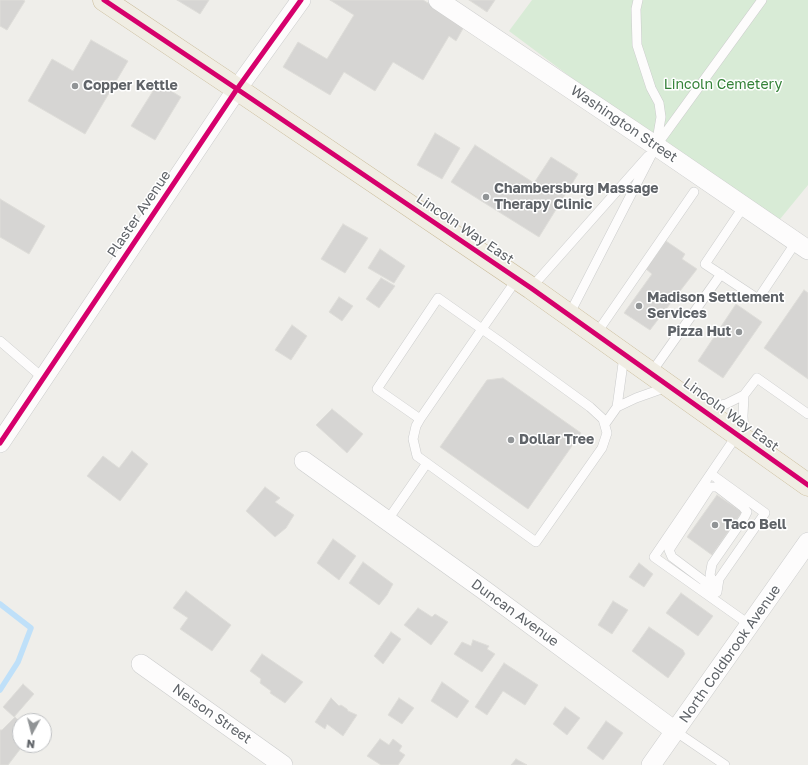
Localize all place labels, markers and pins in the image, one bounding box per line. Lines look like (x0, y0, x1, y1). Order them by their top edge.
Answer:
place label: Copper Kettle (83, 78, 178, 94)
marker: Copper Kettle (70, 81, 80, 91)
place label: Chambersburg Massage Therapy Clinic (494, 181, 658, 214)
marker: Chambersburg Massage Therapy Clinic (481, 192, 491, 202)
place label: Madison Settlement Services (647, 290, 784, 322)
marker: Madison Settlement Services (634, 301, 644, 311)
place label: Pizza Hut (667, 324, 731, 340)
marker: Pizza Hut (734, 327, 744, 337)
place label: Dollar Tree (519, 432, 594, 448)
marker: Dollar Tree (506, 435, 516, 445)
place label: Taco Bell (723, 517, 787, 533)
marker: Taco Bell (710, 520, 720, 530)

